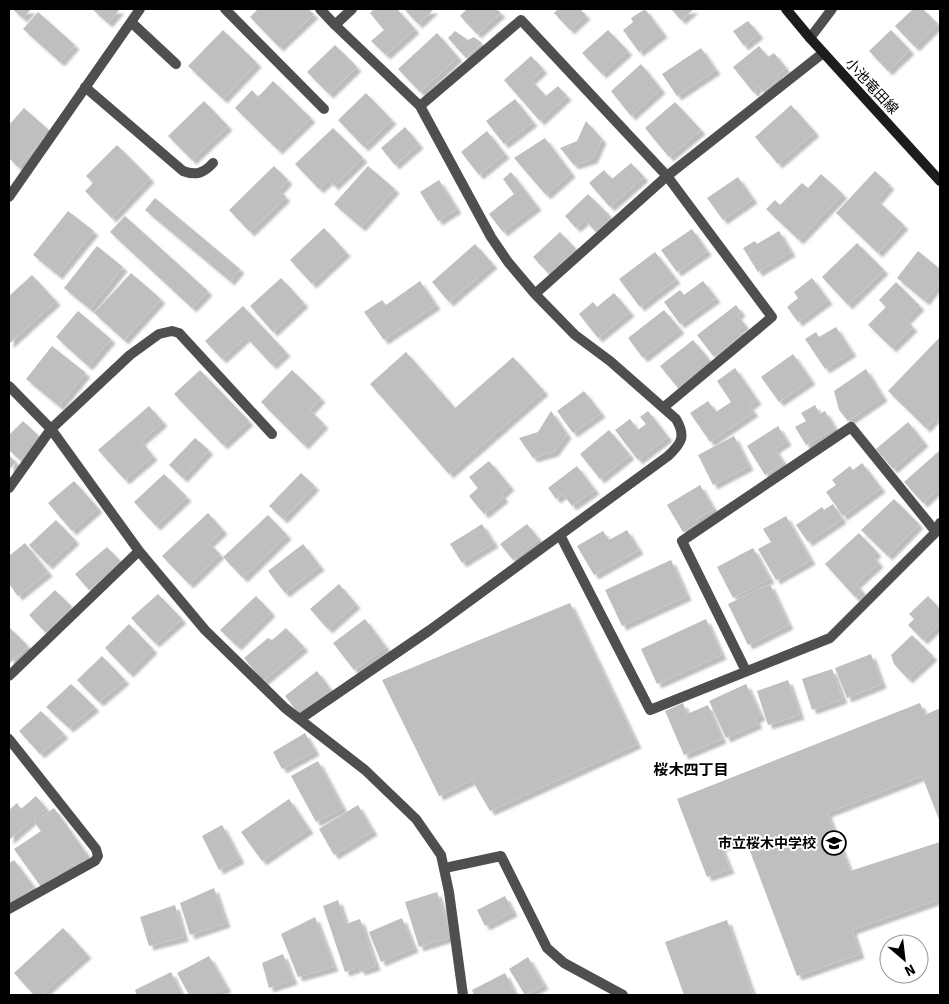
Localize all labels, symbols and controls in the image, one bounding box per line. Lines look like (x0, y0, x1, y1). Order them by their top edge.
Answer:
street label: 小池竜田線 (842, 55, 902, 118)
district label: 桜木四丁目 (653, 761, 729, 779)
school or university icon: 市立桜木中学校 (821, 830, 847, 856)
place label: 市立桜木中学校 (718, 835, 816, 852)
north arrow (879, 934, 929, 984)
text: N (902, 960, 918, 980)

